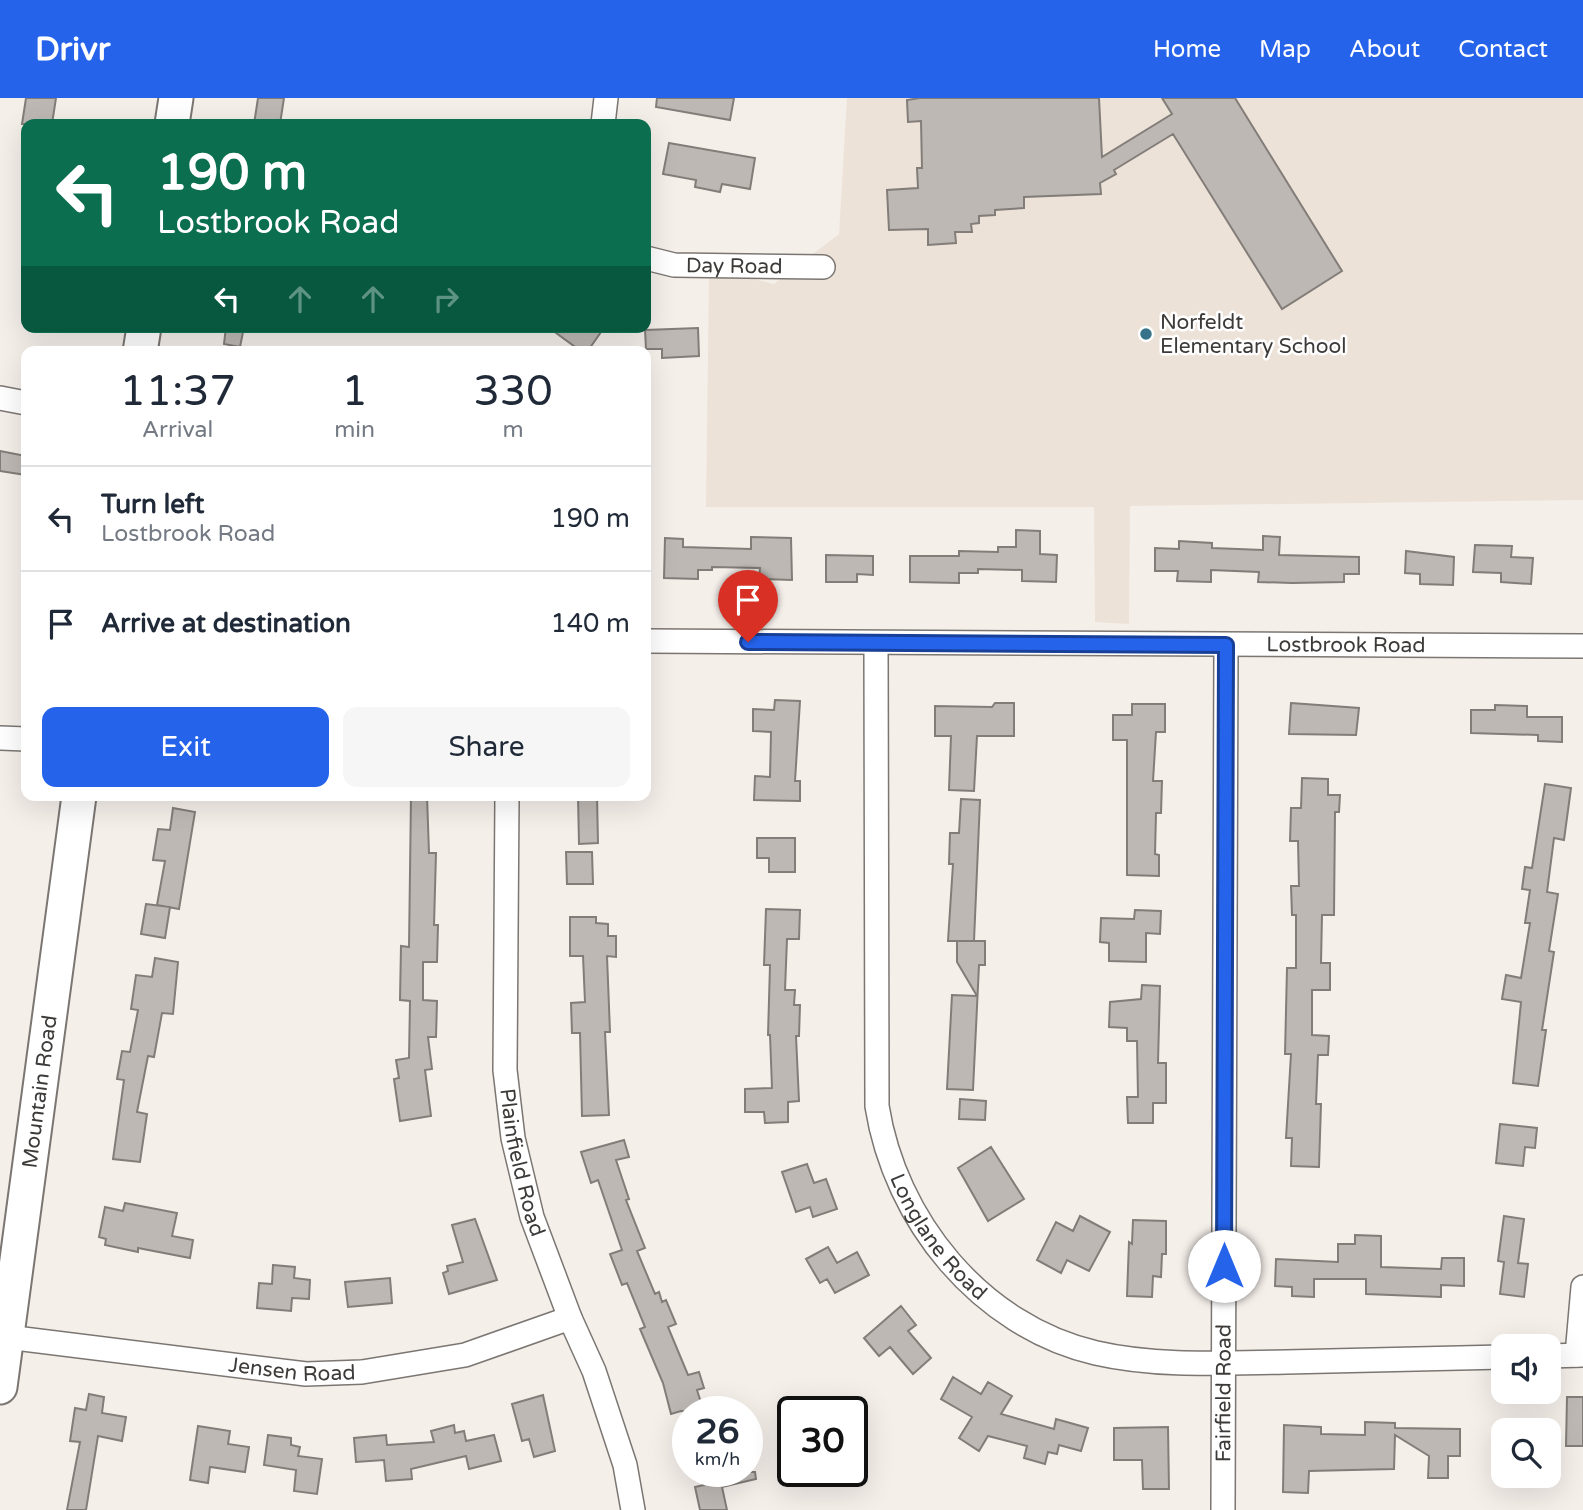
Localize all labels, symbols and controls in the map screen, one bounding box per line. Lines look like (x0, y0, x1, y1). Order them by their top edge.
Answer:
text: Drivr (35, 30, 110, 69)
text: Home (1153, 35, 1221, 64)
text: Map (1259, 35, 1311, 64)
text: About (1349, 35, 1420, 64)
text: Contact (1458, 35, 1548, 64)
text: 190 m (157, 144, 307, 203)
icon: left (42, 147, 133, 238)
text: Lostbrook Road (157, 204, 399, 242)
street label: Day Road (686, 253, 783, 279)
icon: left (208, 280, 246, 318)
icon: ahead (281, 280, 319, 318)
icon: ahead (354, 280, 392, 318)
icon: right (427, 280, 465, 318)
place label: Norfeldt Elementary School (1160, 310, 1347, 359)
marker: Norfeldt Elementary School (1138, 326, 1154, 342)
text: 11:37 (119, 366, 236, 417)
text: 1 (341, 366, 368, 417)
text: 330 (473, 366, 553, 417)
text: Arrival (142, 416, 213, 444)
text: min (334, 416, 375, 444)
text: m (502, 416, 524, 444)
text: Turn left (101, 489, 204, 520)
icon: left (42, 500, 80, 538)
text: 190 m (550, 503, 630, 534)
text: Lostbrook Road (101, 520, 275, 548)
pin (718, 570, 778, 642)
icon: arrive (729, 581, 767, 619)
icon: arrive (42, 605, 80, 643)
text: Arrive at destination (101, 608, 351, 639)
text: 140 m (550, 608, 630, 639)
street label: Lostbrook Road (1266, 632, 1426, 658)
button: Exit (42, 707, 329, 787)
button: Share (343, 707, 630, 787)
street label: Mountain Road (17, 1014, 62, 1170)
street label: Plainfield Road (495, 1087, 551, 1240)
street label: Longlane Road (885, 1170, 992, 1305)
position arrow (1187, 1229, 1261, 1303)
street label: Fairfield Road (1211, 1324, 1236, 1462)
map controls (1491, 1334, 1561, 1488)
button: sound (1491, 1334, 1561, 1404)
street label: Jensen Road (227, 1352, 356, 1387)
speed limit sign: 30 (777, 1396, 868, 1487)
text: 26 (696, 1411, 739, 1453)
button: search (1491, 1418, 1561, 1488)
text: km/h (695, 1448, 740, 1470)

